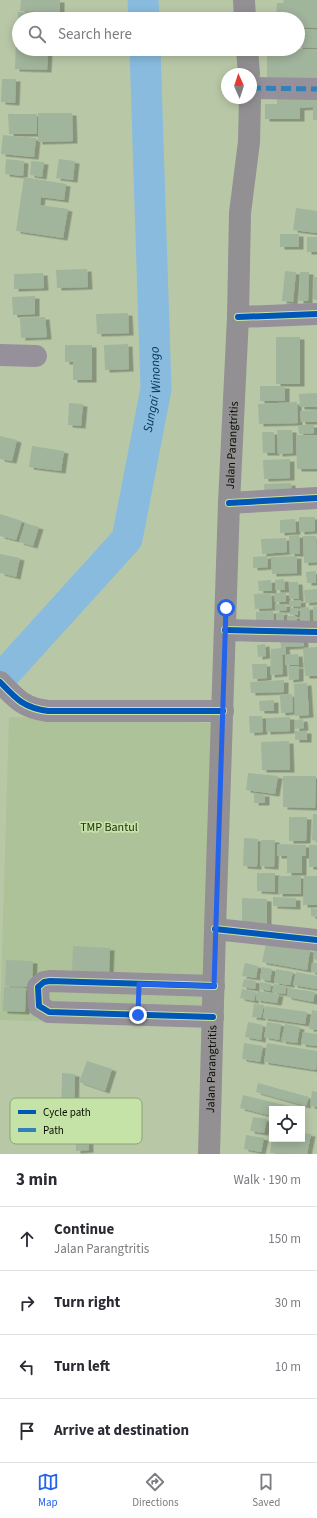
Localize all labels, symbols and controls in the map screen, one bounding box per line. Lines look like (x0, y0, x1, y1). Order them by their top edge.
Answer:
search box (12, 12, 305, 56)
icon: search (26, 23, 48, 45)
text: Search here (58, 24, 132, 45)
north arrow (221, 68, 257, 104)
water label: Sungai Winongo (139, 346, 165, 434)
street label: Jalan Parangtritis (221, 401, 242, 490)
route start (217, 599, 235, 617)
park label: TMP Bantul (80, 819, 138, 836)
route end (129, 1006, 147, 1024)
street label: Jalan Parangtritis (202, 1025, 221, 1113)
legend (10, 1098, 142, 1144)
text: Cycle path (43, 1105, 91, 1120)
map controls (269, 1106, 305, 1142)
button: locate (269, 1106, 305, 1142)
text: Path (43, 1123, 64, 1138)
text: 3 min (16, 1168, 57, 1192)
text: Walk · 190 m (233, 1171, 301, 1189)
text: Continue (54, 1219, 114, 1240)
icon: ahead (16, 1228, 38, 1250)
text: 150 m (268, 1230, 301, 1248)
text: Jalan Parangtritis (54, 1240, 149, 1258)
icon: right (16, 1292, 38, 1314)
text: Turn right (54, 1292, 120, 1313)
text: 30 m (275, 1294, 301, 1312)
icon: left (16, 1356, 38, 1378)
text: Turn left (54, 1356, 110, 1377)
text: 10 m (275, 1358, 301, 1376)
icon: arrive (16, 1420, 38, 1442)
text: Arrive at destination (54, 1420, 189, 1441)
tab: Map (37, 1471, 59, 1510)
tab: Directions (132, 1471, 179, 1510)
tab: Saved (252, 1471, 280, 1510)

